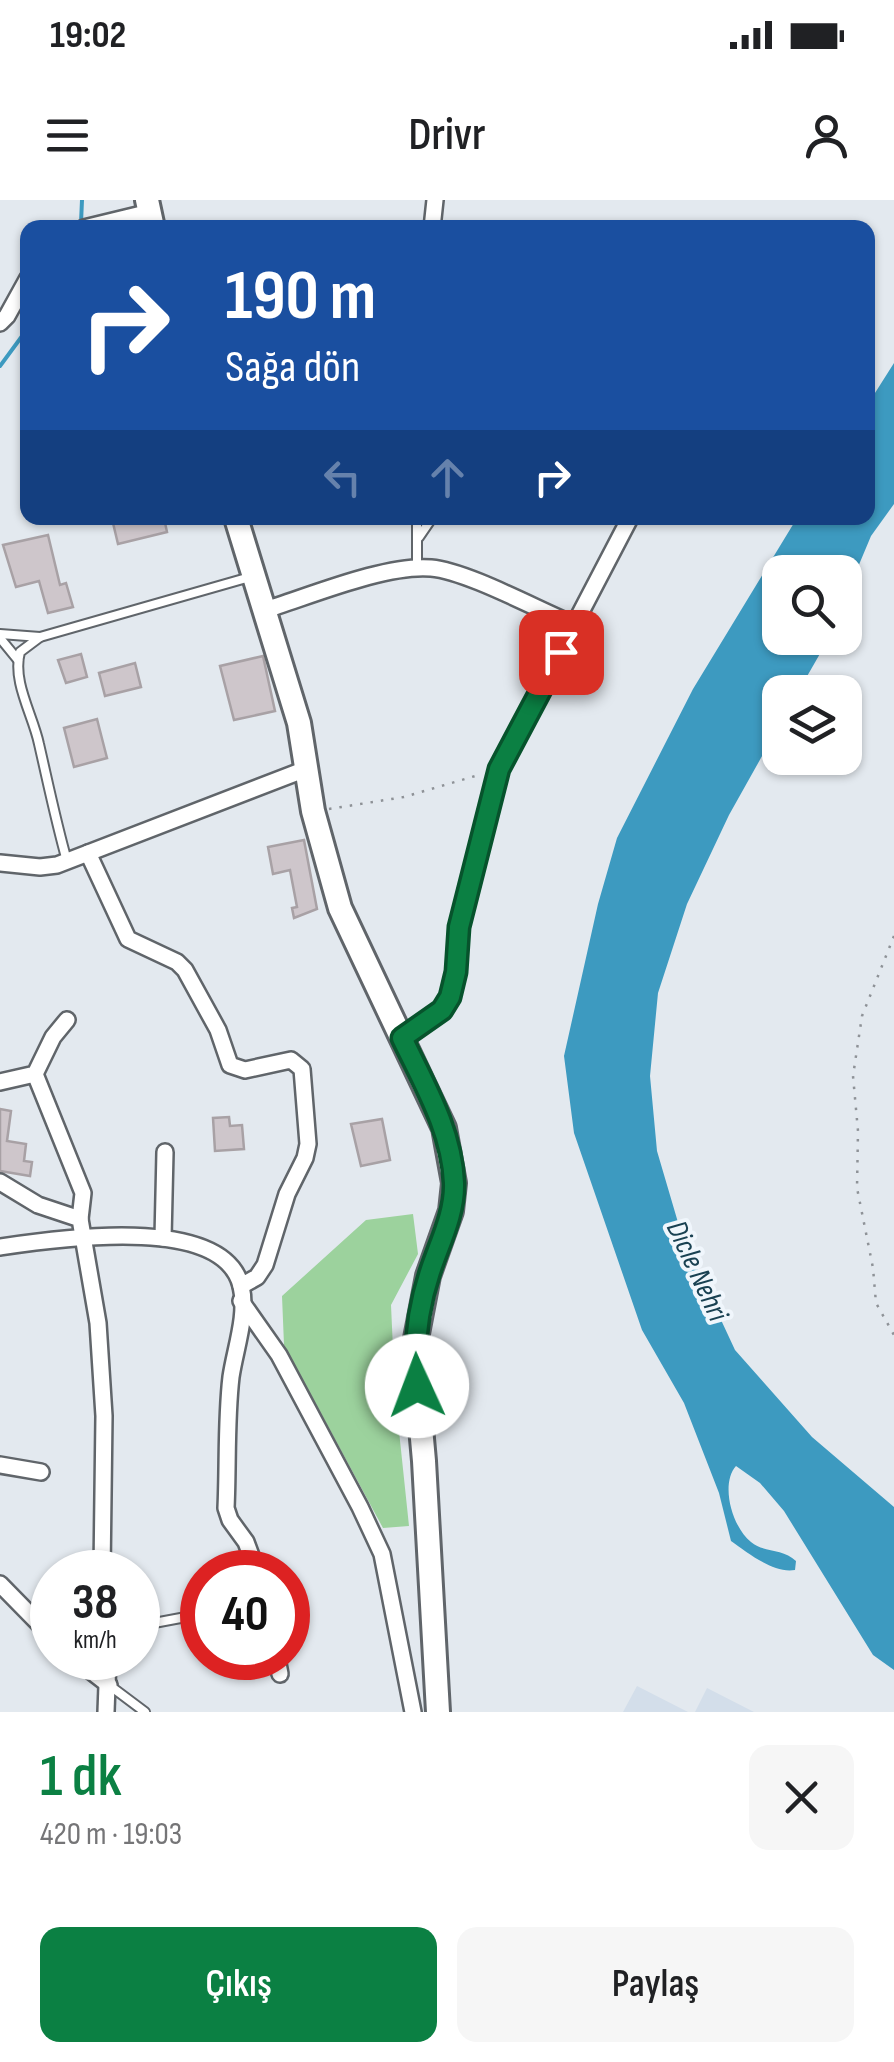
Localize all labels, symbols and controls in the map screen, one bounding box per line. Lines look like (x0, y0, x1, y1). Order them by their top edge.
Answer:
text: 19:02 (50, 13, 126, 58)
icon: menu (40, 108, 95, 163)
text: Drivr (409, 108, 485, 163)
icon: person (799, 108, 854, 163)
text: 190 m (225, 255, 376, 339)
icon: right (60, 260, 190, 390)
text: Sağa dön (225, 340, 360, 395)
icon: left (315, 450, 370, 505)
icon: ahead (420, 450, 475, 505)
icon: right (525, 450, 580, 505)
map controls (762, 555, 862, 775)
button: search (762, 555, 862, 655)
pin (519, 610, 604, 695)
icon: arrive (534, 625, 589, 680)
button: layers (762, 675, 862, 775)
water label: Dicle Nehri (658, 1215, 737, 1328)
position arrow (365, 1334, 469, 1438)
speed limit sign: 40 (180, 1550, 310, 1680)
text: 38 (72, 1573, 118, 1633)
text: km/h (73, 1625, 117, 1656)
text: 1 dk (40, 1741, 122, 1813)
button: close (749, 1745, 854, 1850)
text: 420 m · 19:03 (40, 1815, 182, 1854)
button: Çıkış (40, 1927, 437, 2042)
button: Paylaş (457, 1927, 854, 2042)

